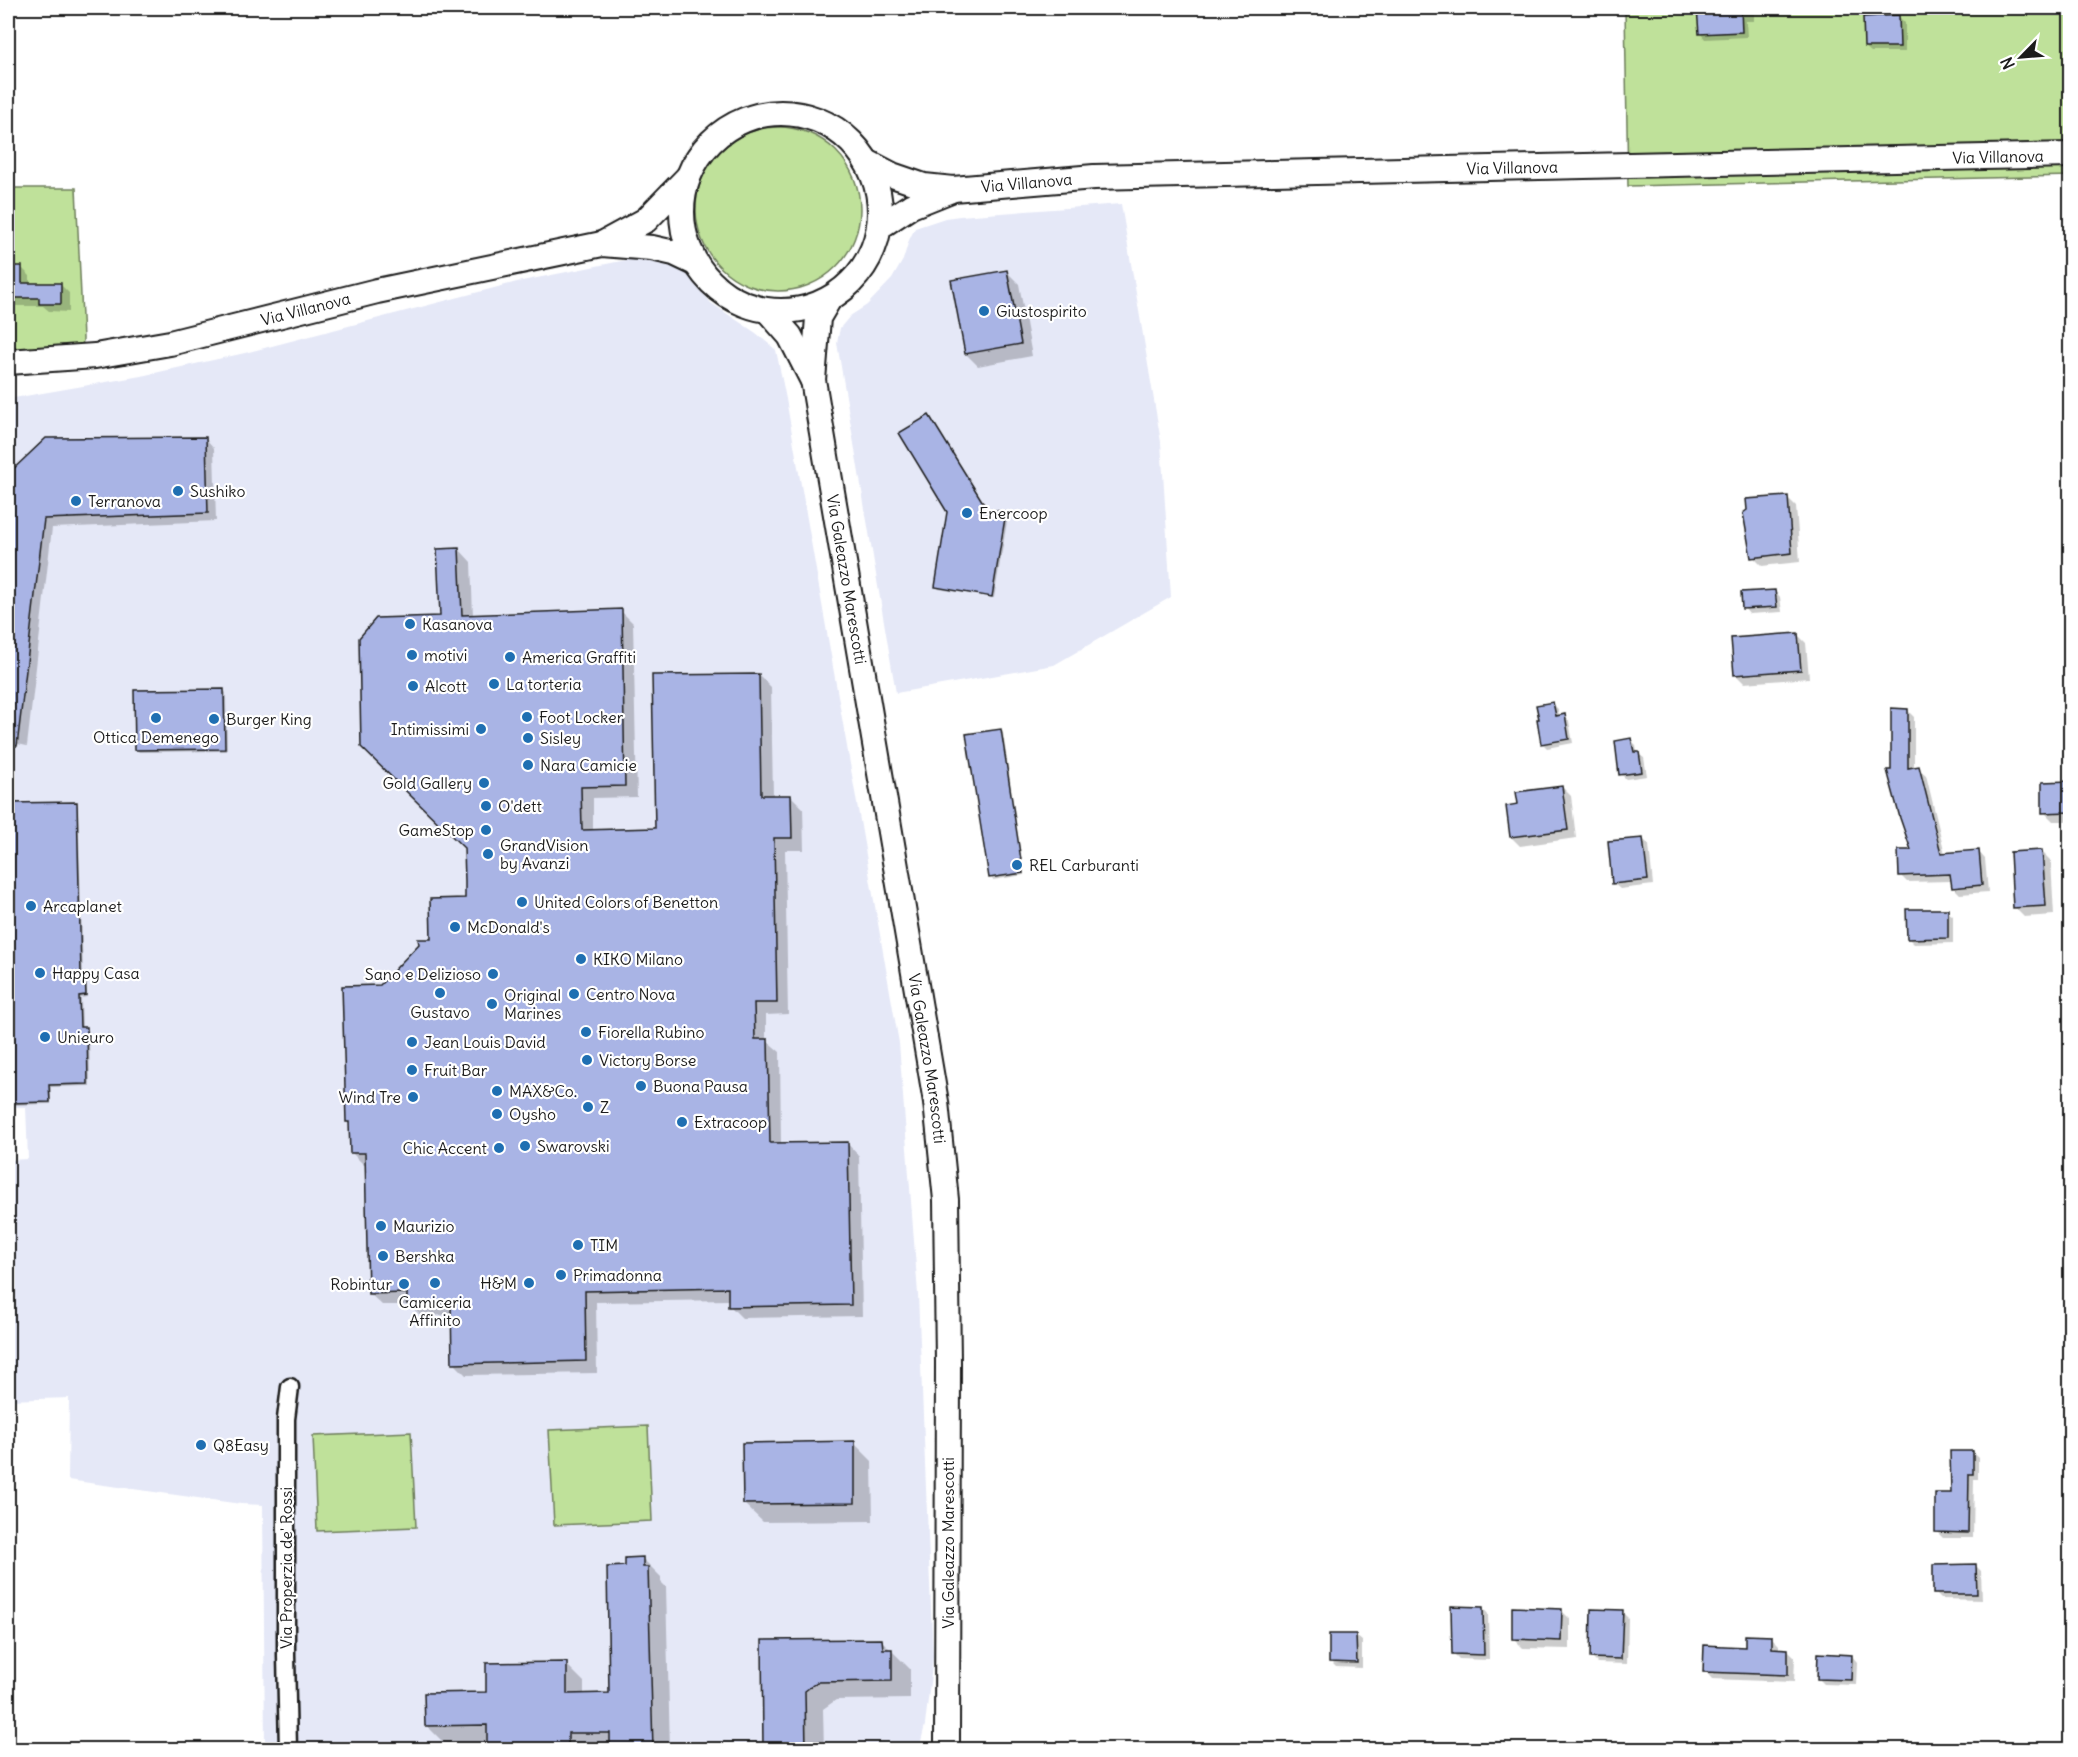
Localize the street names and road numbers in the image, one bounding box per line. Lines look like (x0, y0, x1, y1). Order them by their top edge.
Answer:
street label: Via Villanova (1952, 146, 2044, 168)
street label: Via Villanova (1466, 157, 1558, 179)
street label: Via Villanova (980, 169, 1073, 197)
street label: Via Villanova (259, 288, 352, 330)
street label: Via Galeazzo Marescotti (823, 493, 871, 666)
street label: Via Galeazzo Marescotti (904, 972, 950, 1144)
street label: Via Galeazzo Marescotti (938, 1457, 958, 1629)
street label: Via Properzia de' Rossi (276, 1487, 296, 1649)

